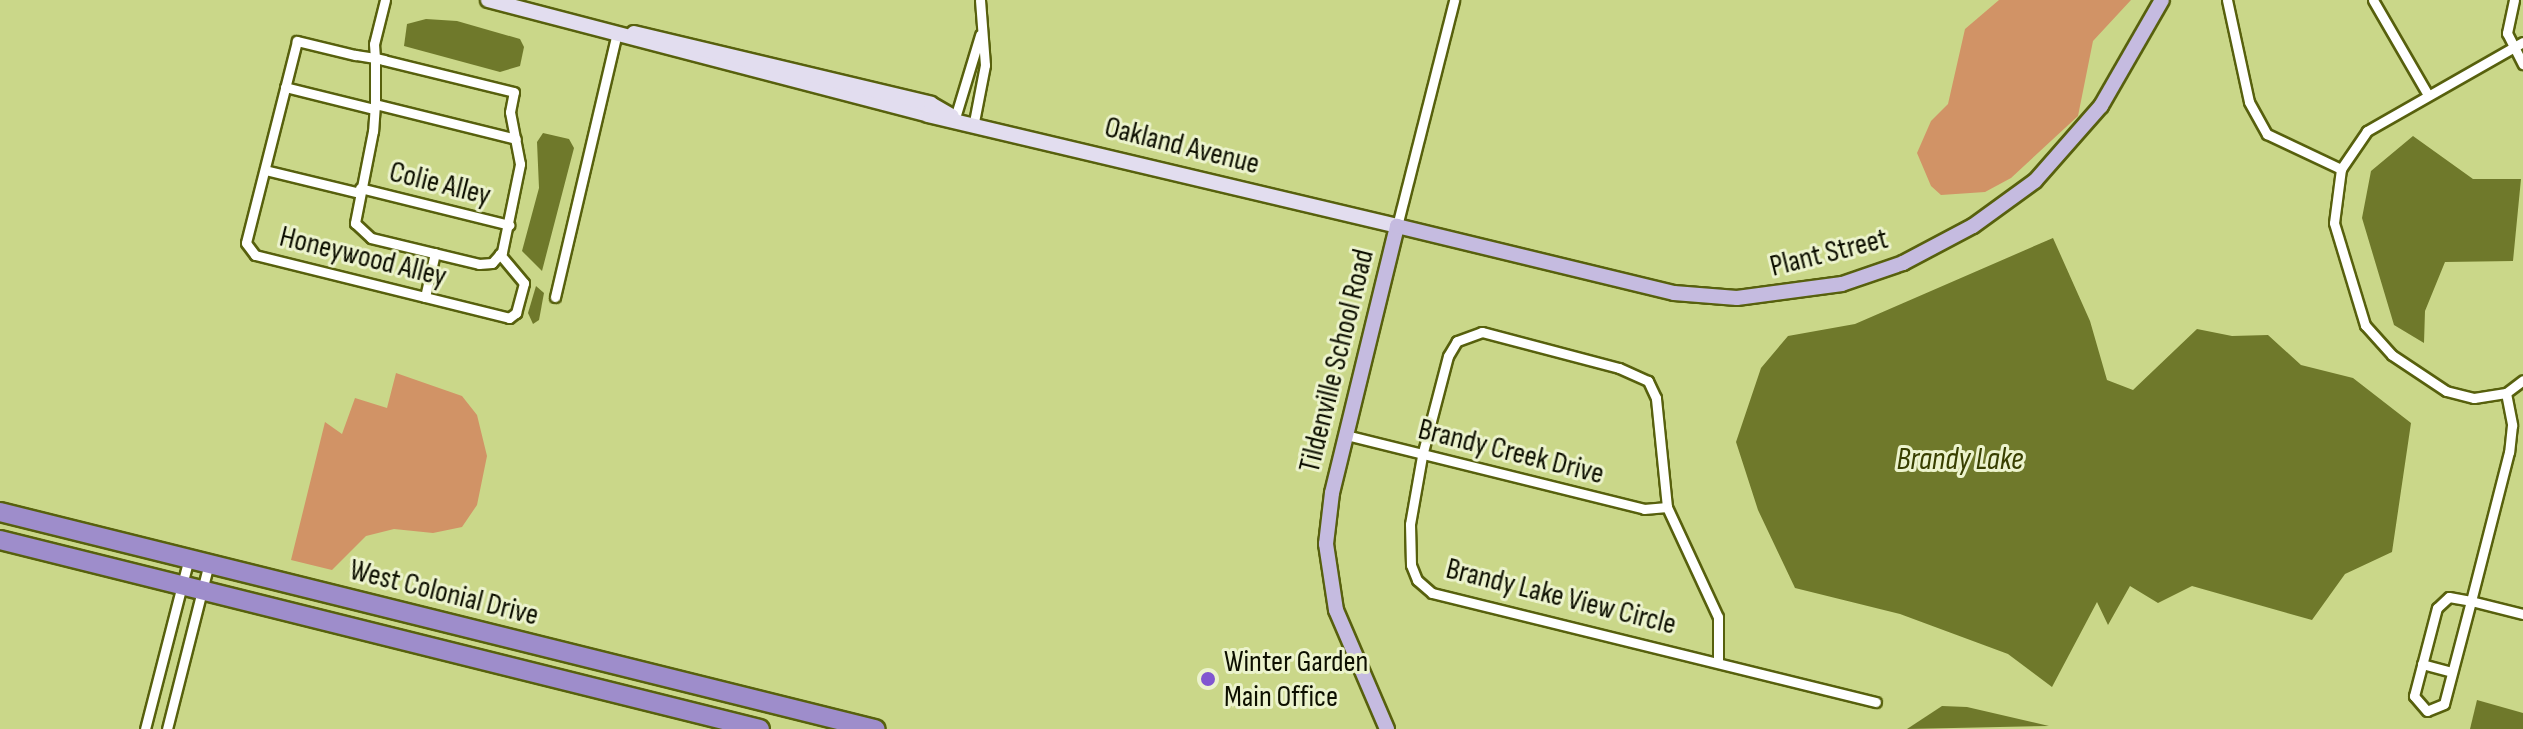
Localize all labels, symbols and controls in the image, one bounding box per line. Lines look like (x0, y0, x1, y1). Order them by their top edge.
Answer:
street label: Oakland Avenue (1101, 109, 1263, 183)
street label: Colie Alley (386, 154, 494, 214)
street label: Honeywood Alley (276, 219, 450, 295)
street label: Plant Street (1766, 221, 1892, 285)
street label: Tildenville School Road (1292, 246, 1382, 476)
street label: Brandy Creek Drive (1414, 412, 1608, 492)
water label: Brandy Lake (1896, 441, 2024, 479)
street label: Brandy Lake View Circle (1442, 551, 1680, 643)
street label: West Colonial Drive (346, 552, 542, 634)
place label: Winter Garden Main Office (1224, 644, 1368, 714)
marker: Winter Garden Main Office (1199, 670, 1217, 688)

